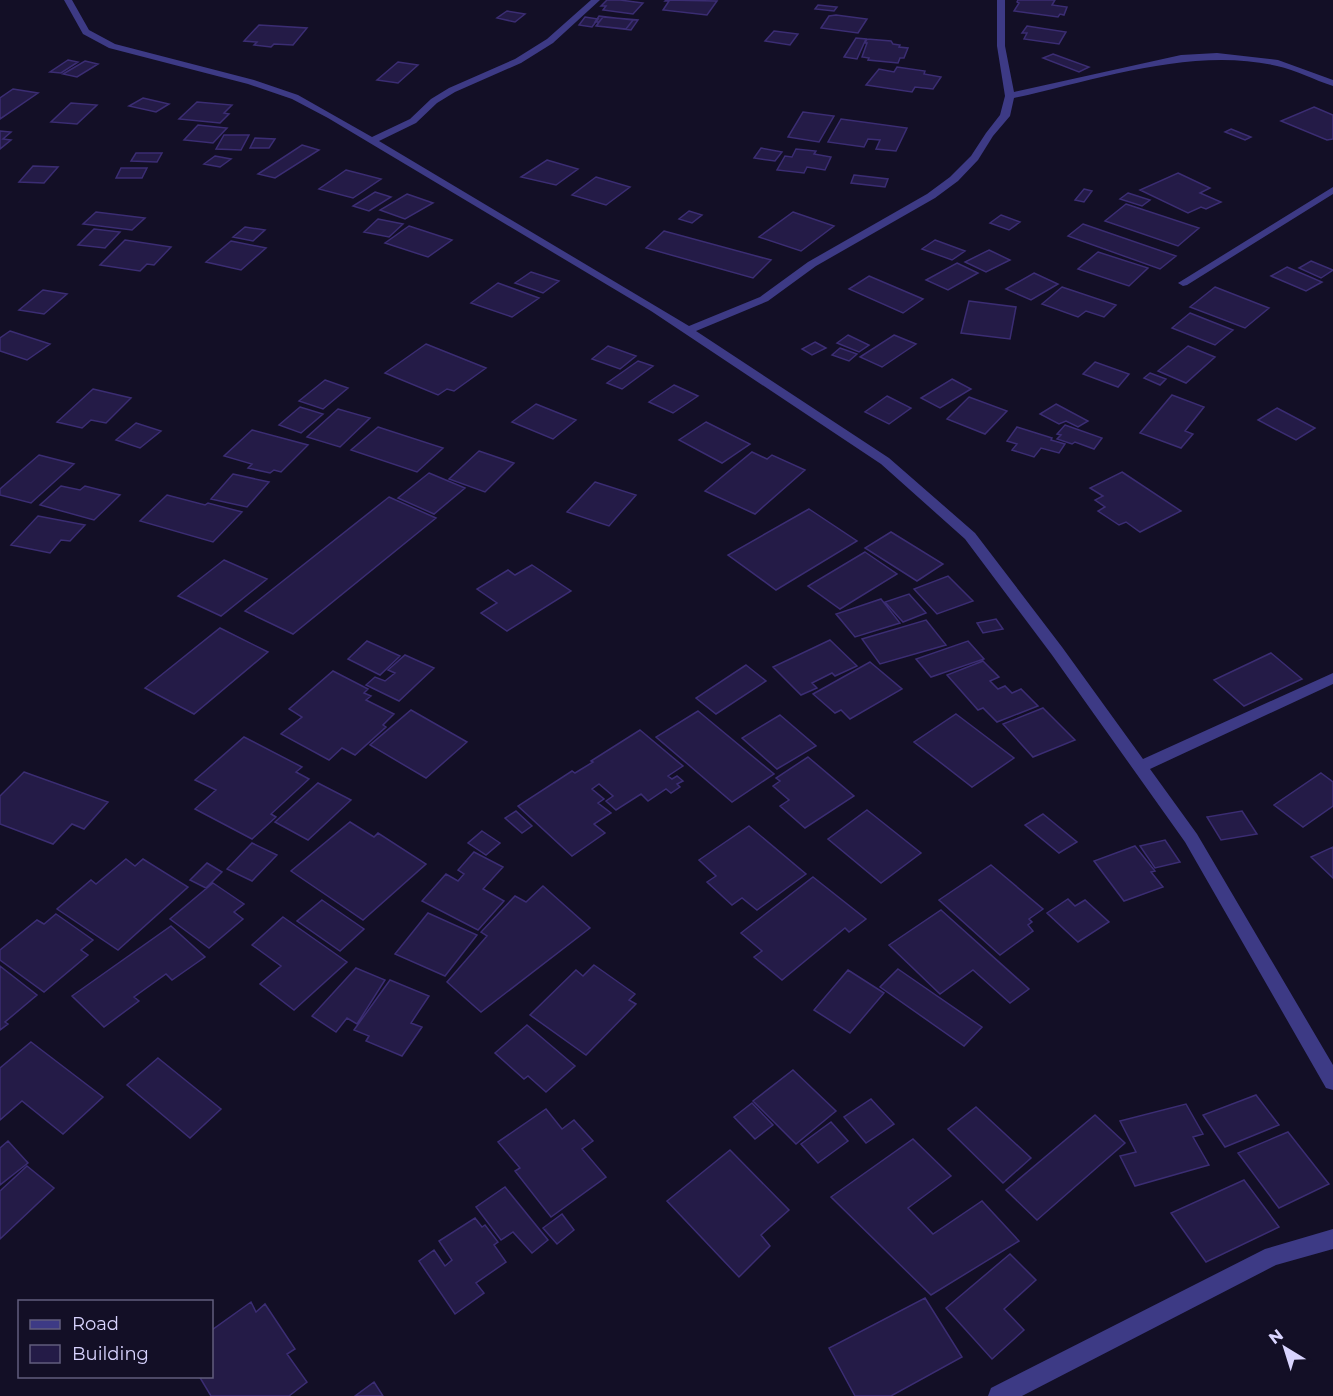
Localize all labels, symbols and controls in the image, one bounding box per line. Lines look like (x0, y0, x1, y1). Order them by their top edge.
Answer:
legend (18, 1300, 213, 1378)
text: Road (72, 1313, 119, 1335)
north arrow (1255, 1318, 1315, 1378)
text: N (1265, 1325, 1287, 1348)
text: Building (72, 1343, 149, 1365)

